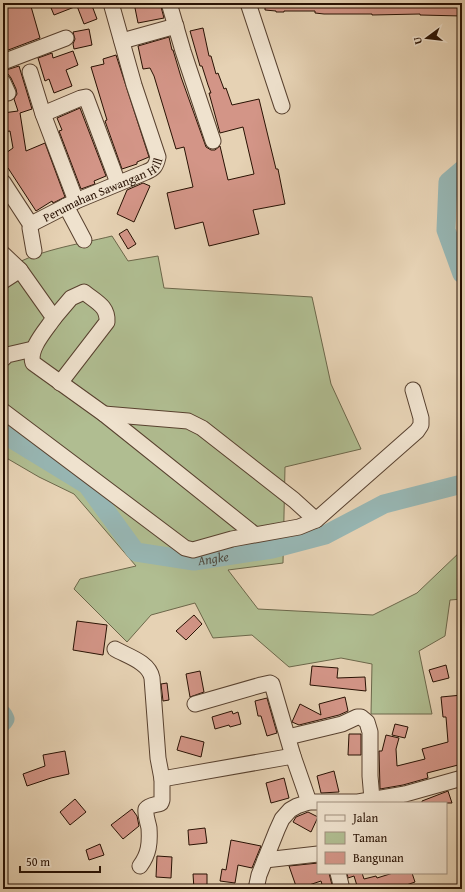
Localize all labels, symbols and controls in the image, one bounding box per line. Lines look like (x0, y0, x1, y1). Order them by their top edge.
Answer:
north arrow (407, 18, 447, 58)
text: U (409, 34, 426, 46)
street label: Perumahan Sawangan Hill (40, 155, 166, 225)
water label: Angke (195, 546, 230, 570)
legend (317, 802, 447, 874)
text: Jalan (351, 809, 378, 826)
text: Taman (353, 829, 387, 846)
scale bar (20, 848, 100, 874)
text: Bangunan (353, 849, 404, 866)
text: 50 m (26, 853, 50, 870)

